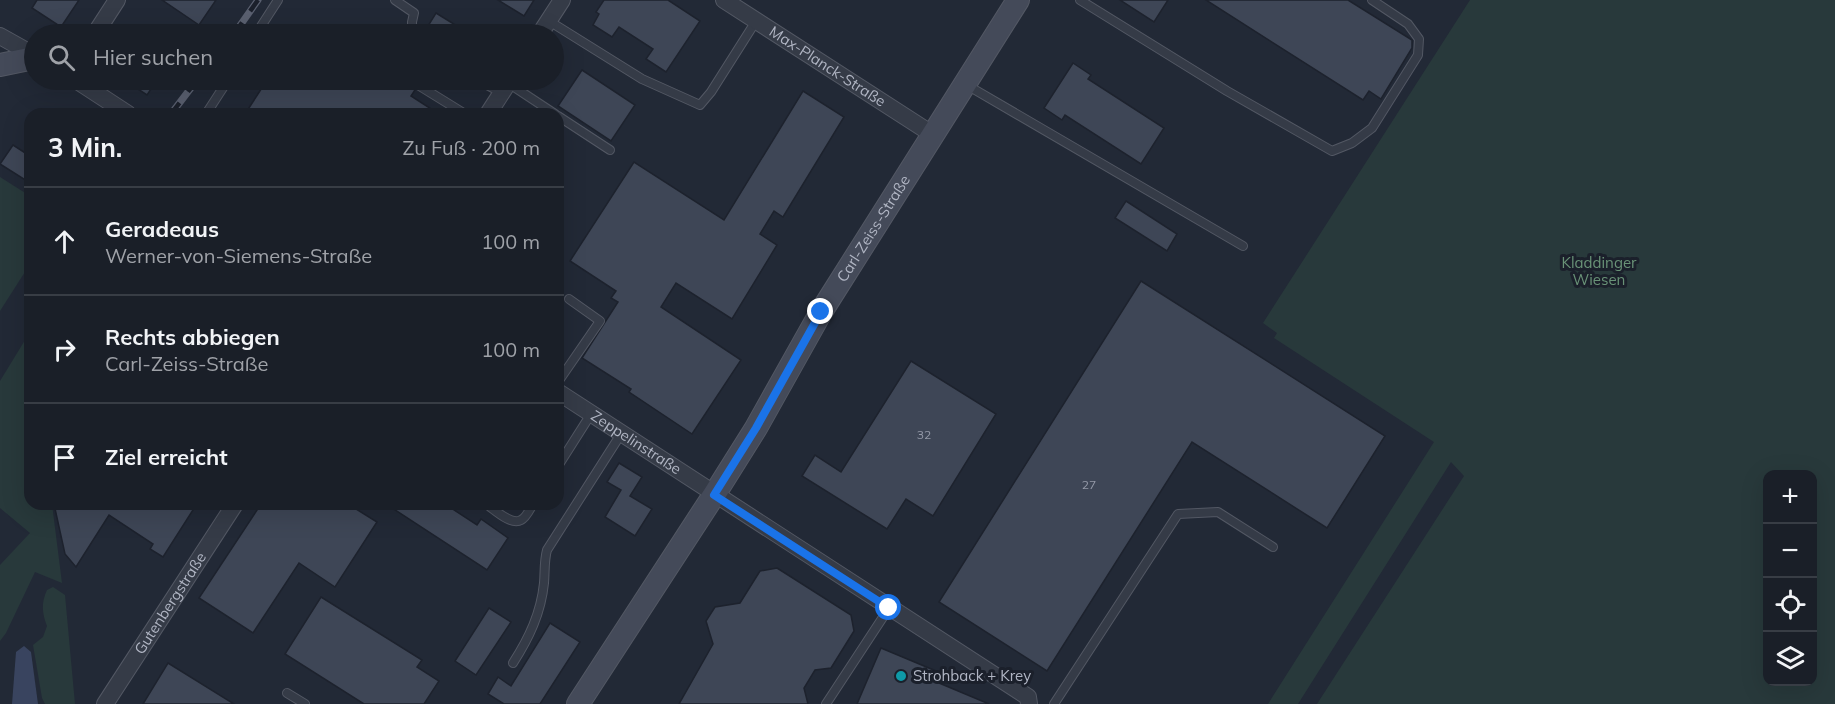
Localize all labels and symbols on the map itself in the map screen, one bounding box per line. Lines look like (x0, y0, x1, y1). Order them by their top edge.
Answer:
street label: Max-Planck-Straße (766, 22, 889, 111)
street label: Carl-Zeiss-Straße (832, 171, 914, 285)
park label: Kladdinger Wiesen (1561, 253, 1637, 289)
route end (807, 298, 833, 324)
street label: Zeppelinstraße (588, 406, 685, 478)
house number: 32 (917, 427, 931, 442)
house number: 27 (1082, 477, 1096, 492)
street label: Gutenbergstraße (130, 548, 210, 658)
route start (875, 594, 901, 620)
place label: Strohback + Krey (913, 666, 1031, 685)
marker: Strohback + Krey (894, 669, 908, 683)

